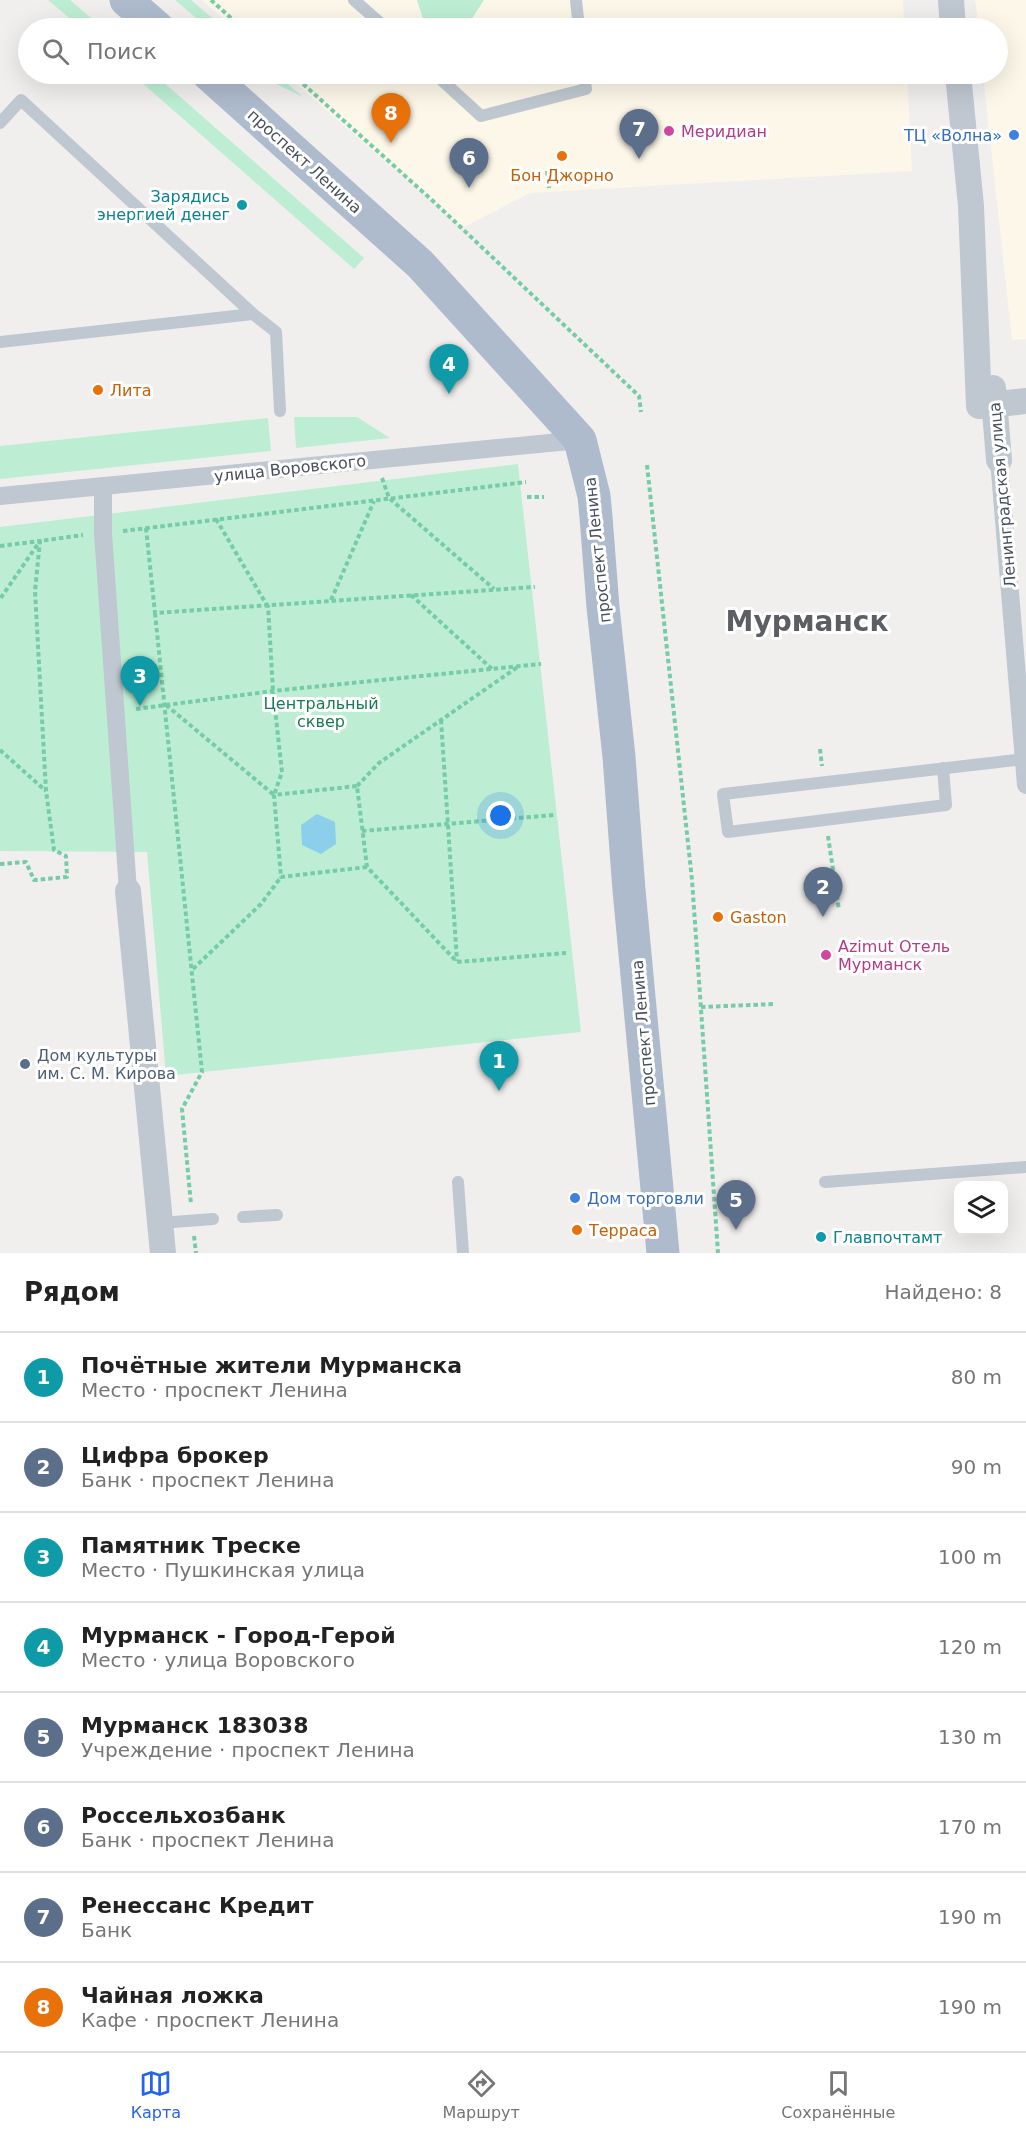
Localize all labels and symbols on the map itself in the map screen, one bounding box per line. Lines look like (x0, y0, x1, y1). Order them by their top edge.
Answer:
pin: 8 (372, 94, 410, 143)
street label: проспект Ленина (244, 105, 365, 217)
pin: 7 (620, 110, 658, 159)
place label: Меридиан (681, 122, 767, 141)
marker: Меридиан (662, 124, 676, 138)
place label: ТЦ «Волна» (903, 126, 1002, 145)
marker: ТЦ «Волна» (1007, 128, 1021, 142)
pin: 6 (450, 138, 488, 188)
marker: Бон Джорно (555, 149, 569, 163)
place label: Бон Джорно (510, 166, 614, 185)
place label: Зарядись энергией денег (97, 187, 230, 224)
marker: Зарядись энергией денег (235, 198, 249, 212)
pin: 4 (430, 344, 468, 394)
place label: Лита (110, 381, 152, 400)
marker: Лита (91, 383, 105, 397)
street label: Ленинградская улица (985, 401, 1020, 589)
street label: улица Воровского (213, 451, 367, 486)
street label: проспект Ленина (580, 476, 615, 624)
district label: Мурманск (726, 605, 888, 638)
pin: 3 (120, 656, 160, 706)
park label: Центральный сквер (263, 694, 379, 731)
your location (486, 801, 515, 830)
pin: 2 (804, 868, 842, 917)
place label: Gaston (730, 908, 787, 927)
marker: Gaston (711, 910, 725, 924)
place label: Azimut Отель Мурманск (838, 937, 950, 974)
marker: Azimut Отель Мурманск (819, 948, 833, 962)
street label: проспект Ленина (628, 959, 659, 1107)
pin: 1 (480, 1042, 518, 1091)
place label: Дом культуры им. С. М. Кирова (37, 1046, 176, 1083)
marker: Дом культуры им. С. М. Кирова (18, 1057, 32, 1071)
pin: 5 (716, 1180, 756, 1230)
place label: Дом торговли (587, 1189, 704, 1208)
marker: Дом торговли (568, 1191, 582, 1205)
place label: Терраса (588, 1221, 657, 1240)
marker: Терраса (570, 1223, 584, 1237)
place label: Главпочтамт (833, 1228, 942, 1247)
marker: Главпочтамт (814, 1230, 828, 1244)

